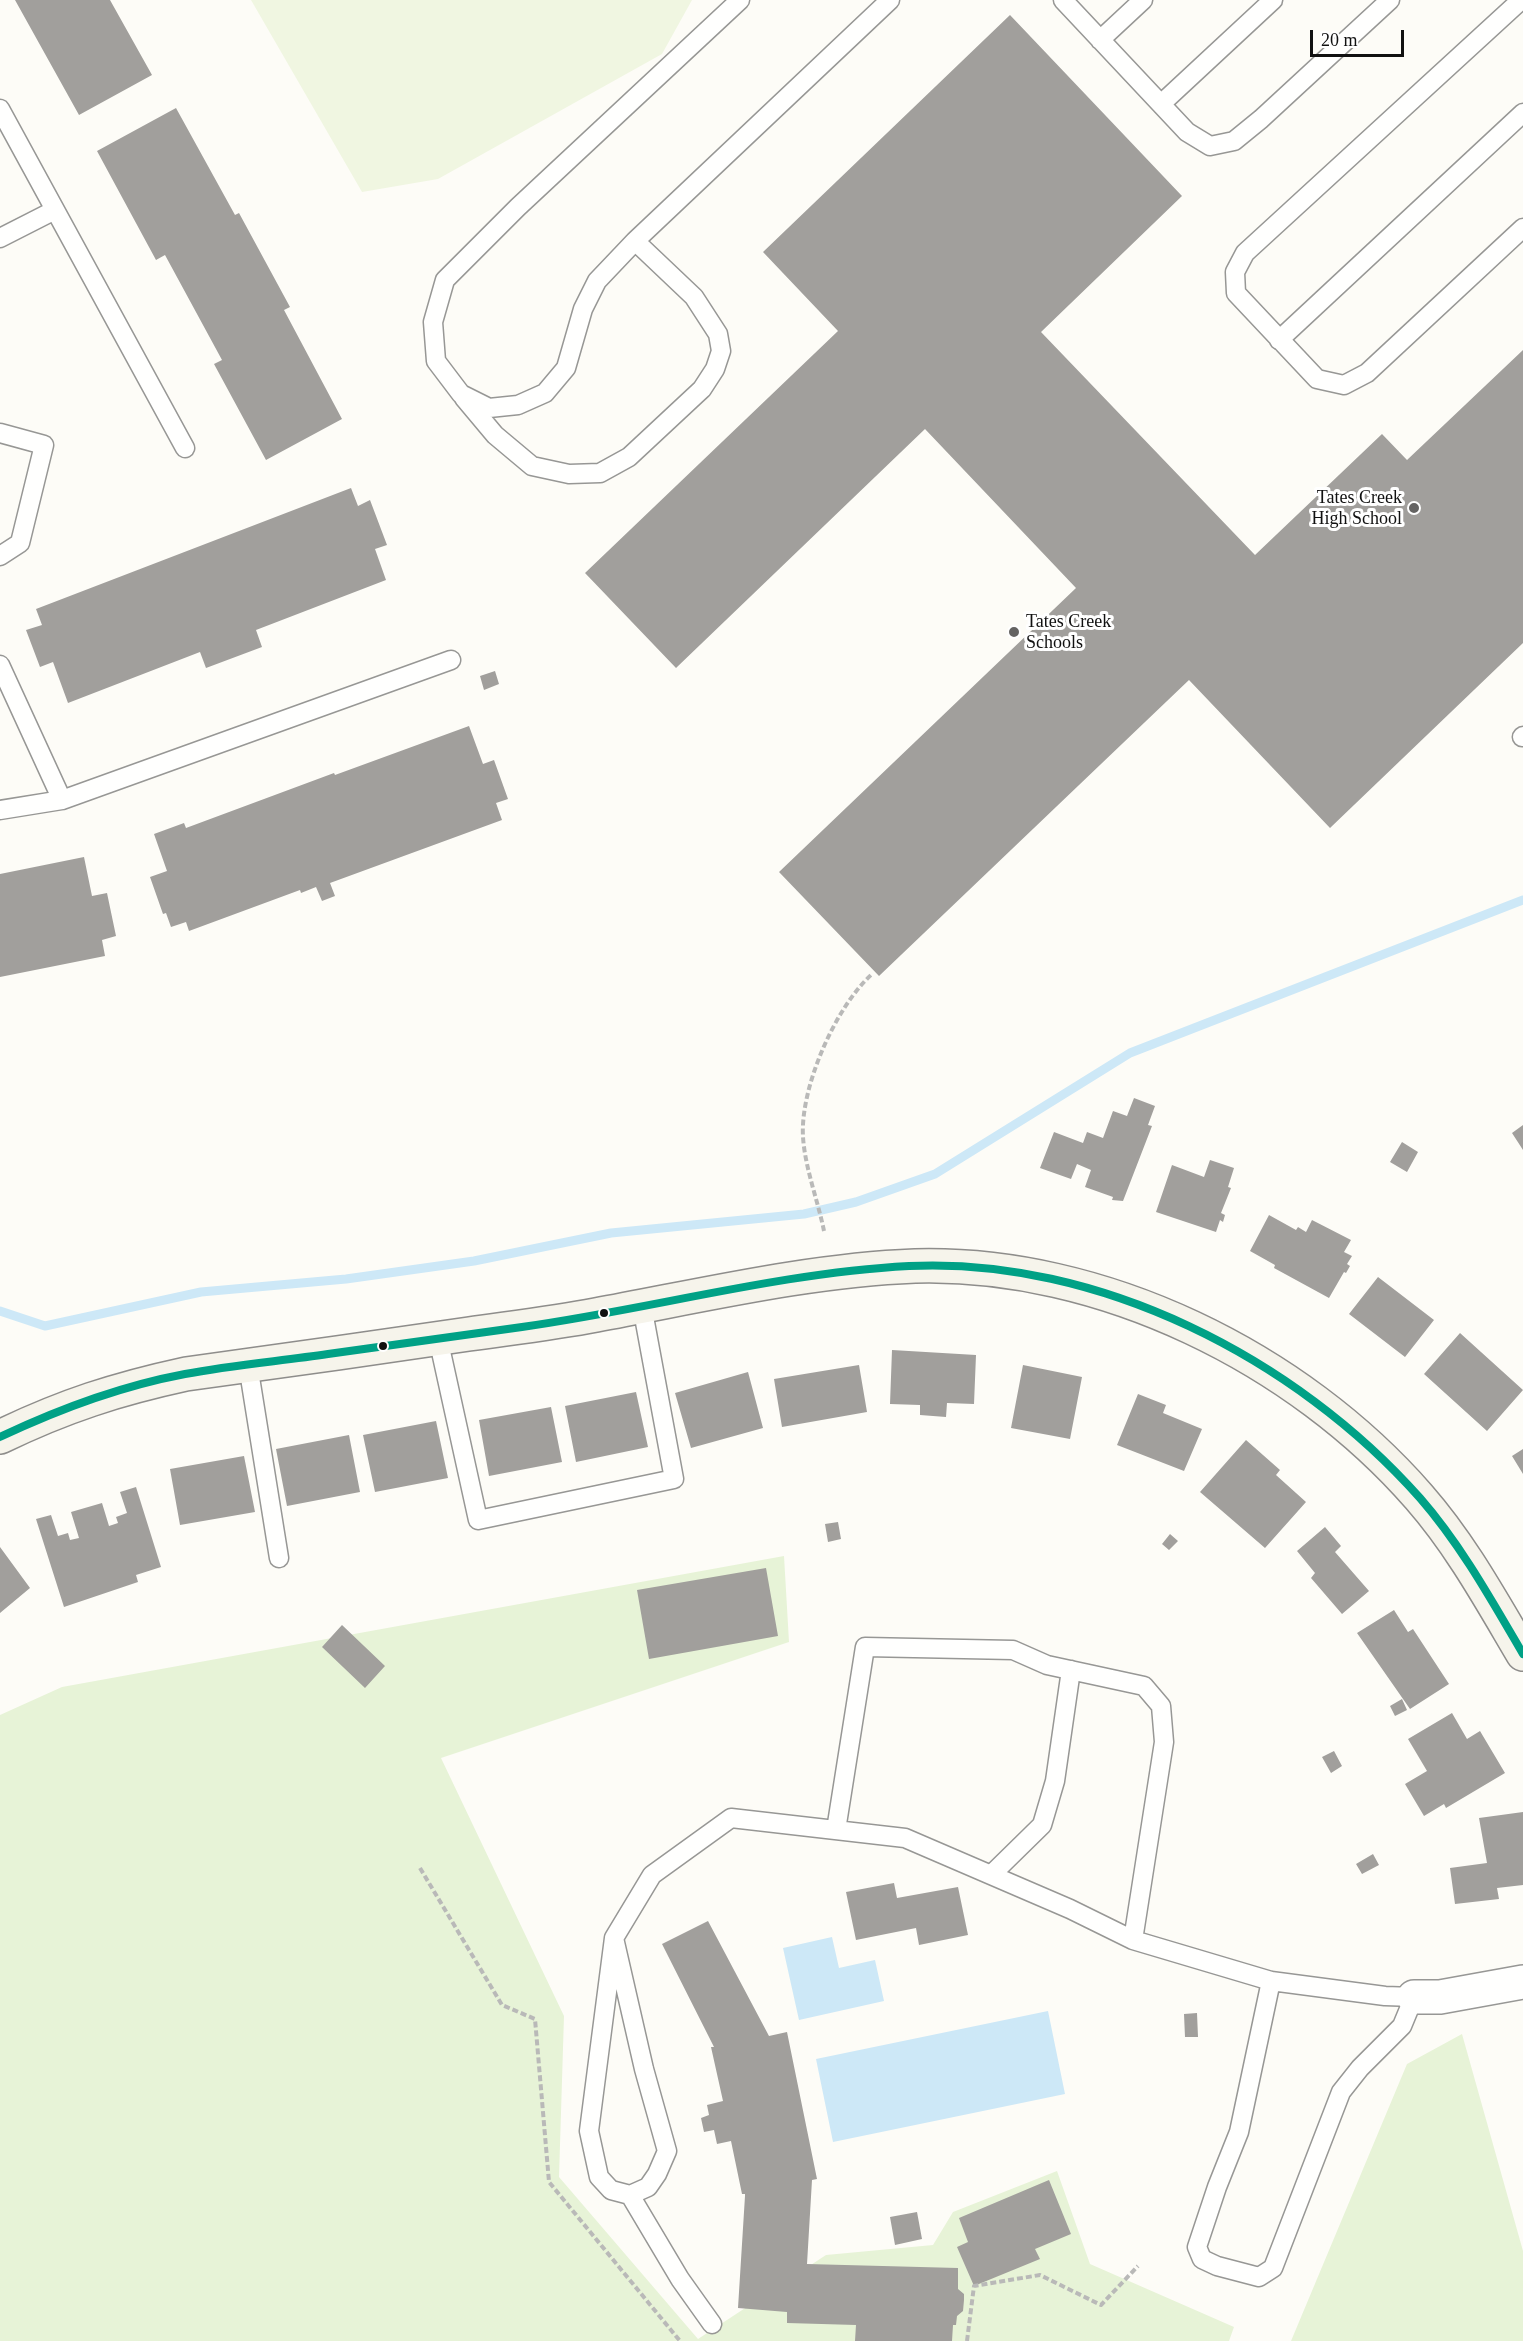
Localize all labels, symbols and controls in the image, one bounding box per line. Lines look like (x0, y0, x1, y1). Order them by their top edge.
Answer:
scale bar (1313, 18, 1408, 56)
text: 20 m (1321, 30, 1358, 50)
place label: Tates Creek High School (1311, 487, 1402, 530)
marker: Tates Creek High School (1407, 501, 1421, 515)
place label: Tates Creek Schools (1026, 611, 1111, 654)
marker: Tates Creek Schools (1007, 625, 1021, 639)
unlabelled marker (598, 1307, 610, 1319)
unlabelled marker (377, 1340, 389, 1352)

